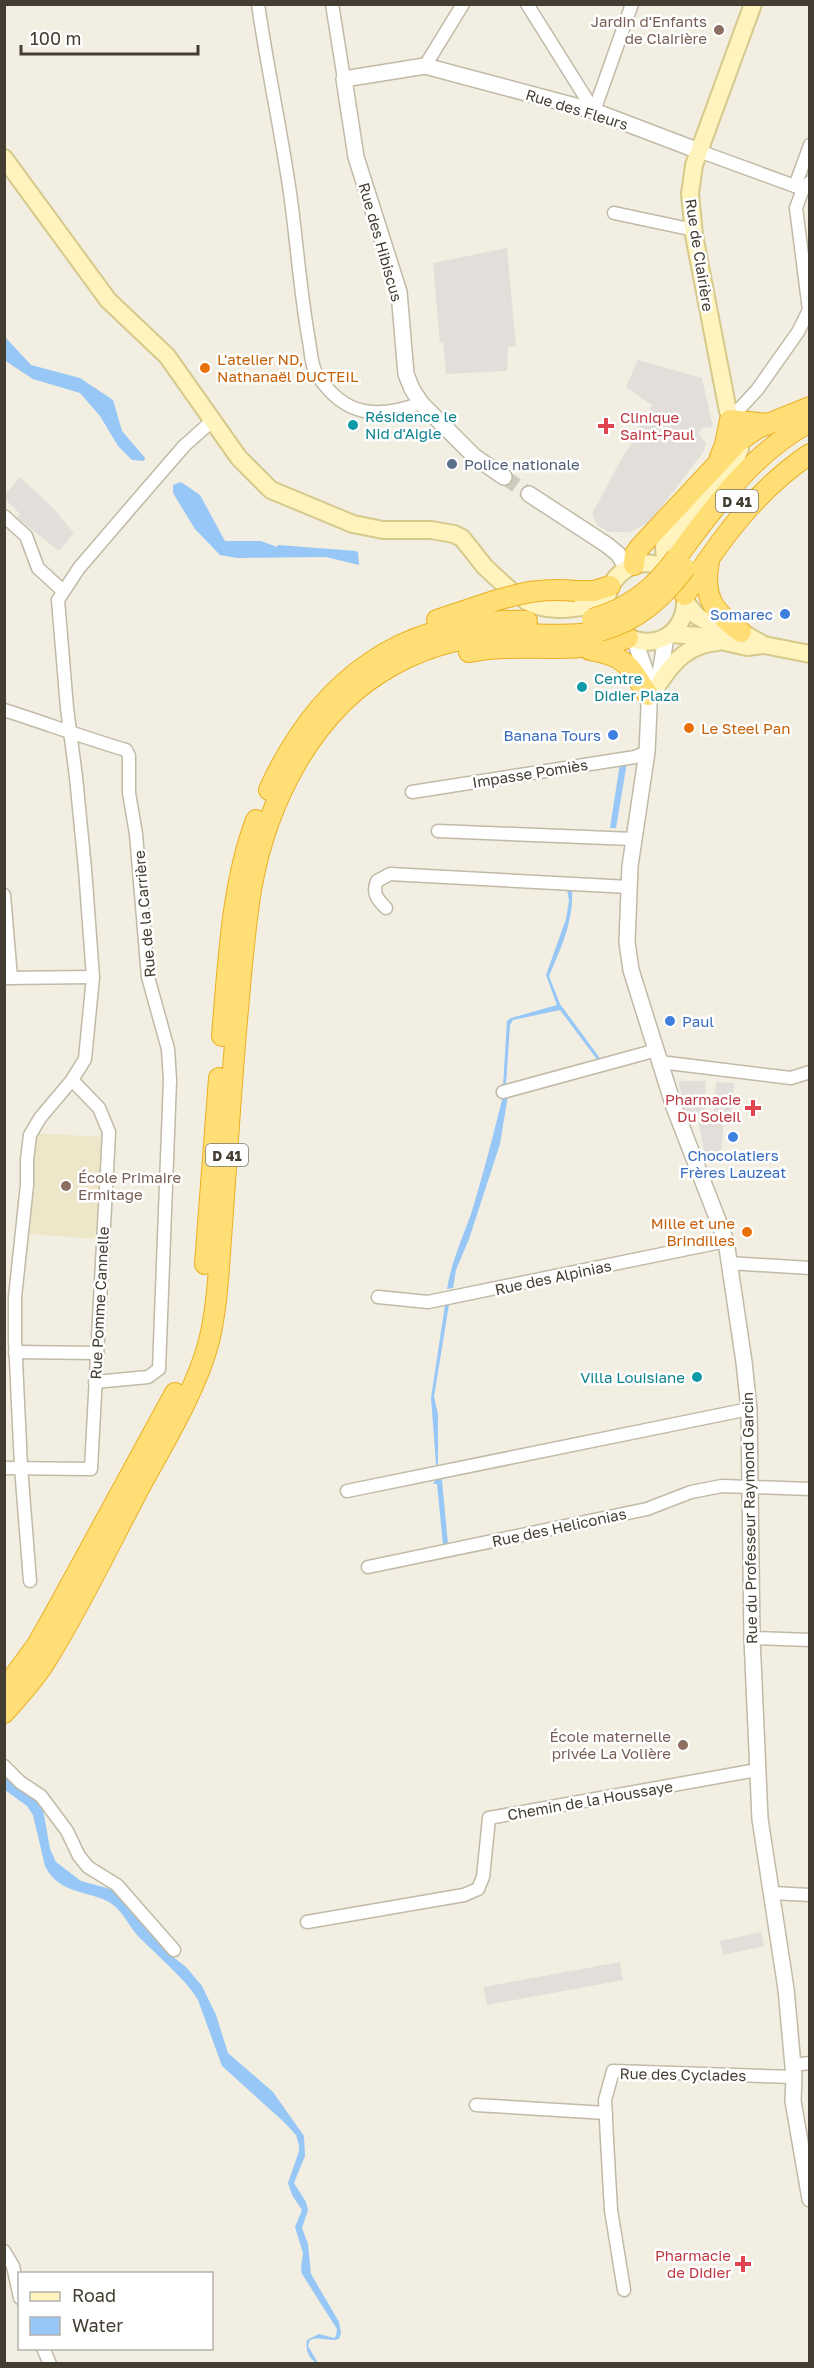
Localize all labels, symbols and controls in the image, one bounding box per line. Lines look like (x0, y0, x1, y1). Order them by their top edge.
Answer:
place label: Jardin d'Enfants de Clairière (591, 12, 707, 47)
scale bar (21, 18, 198, 56)
marker: Jardin d'Enfants de Clairière (712, 23, 726, 37)
text: 100 m (30, 27, 81, 49)
street label: Rue des Fleurs (524, 85, 630, 133)
street label: Rue des Hibiscus (355, 180, 407, 304)
street label: Rue de Clairière (682, 198, 718, 313)
place label: L'atelier ND, Nathanaël DUCTEIL (217, 350, 359, 385)
marker: L'atelier ND, Nathanaël DUCTEIL (198, 361, 212, 375)
place label: Résidence le Nid d'Aigle (365, 407, 457, 442)
place label: Clinique Saint-Paul (620, 408, 695, 443)
marker: Clinique Saint-Paul (597, 417, 615, 435)
marker: Résidence le Nid d'Aigle (346, 418, 360, 432)
place label: Police nationale (464, 455, 580, 473)
marker: Police nationale (445, 457, 459, 471)
road number: D 41 (716, 490, 758, 512)
place label: Somarec (710, 605, 773, 623)
marker: Somarec (778, 607, 792, 621)
place label: Centre Didier Plaza (594, 669, 679, 704)
marker: Centre Didier Plaza (575, 680, 589, 694)
place label: Le Steel Pan (701, 719, 790, 737)
marker: Le Steel Pan (682, 721, 696, 735)
place label: Banana Tours (503, 726, 601, 744)
marker: Banana Tours (606, 728, 620, 742)
street label: Impasse Pomiès (471, 755, 589, 791)
street label: Rue de la Carrière (129, 849, 159, 978)
place label: Paul (682, 1012, 714, 1030)
marker: Paul (663, 1014, 677, 1028)
place label: Pharmacie Du Soleil (665, 1090, 741, 1125)
marker: Pharmacie Du Soleil (746, 1101, 760, 1115)
marker: Chocolatiers Frères Lauzeat (726, 1130, 740, 1144)
road number: D 41 (206, 1144, 248, 1166)
place label: Chocolatiers Frères Lauzeat (680, 1146, 786, 1181)
place label: École Primaire Ermitage (78, 1168, 181, 1203)
marker: École Primaire Ermitage (59, 1179, 73, 1193)
place label: Mille et une Brindilles (651, 1214, 735, 1249)
marker: Mille et une Brindilles (740, 1225, 754, 1239)
street label: Rue Pomme Cannelle (86, 1226, 112, 1380)
street label: Rue des Alpinias (493, 1256, 613, 1298)
place label: Villa Louisiane (580, 1368, 685, 1386)
marker: Villa Louisiane (690, 1370, 704, 1384)
street label: Rue du Professeur Raymond Garcin (738, 1392, 760, 1644)
street label: Rue des Heliconias (490, 1504, 628, 1550)
place label: École maternelle privée La Volière (549, 1727, 671, 1762)
marker: École maternelle privée La Volière (676, 1738, 690, 1752)
street label: Chemin de la Houssaye (506, 1777, 674, 1823)
street label: Rue des Cyclades (620, 2064, 747, 2084)
place label: Pharmacie de Didier (655, 2246, 731, 2281)
marker: Pharmacie de Didier (736, 2257, 750, 2271)
legend (18, 2272, 213, 2350)
text: Road (72, 2284, 116, 2306)
text: Water (72, 2314, 123, 2336)

